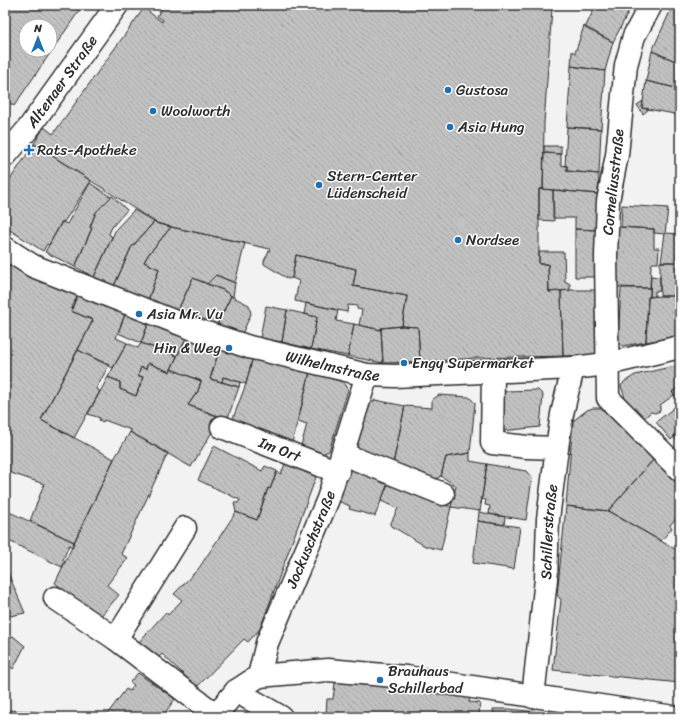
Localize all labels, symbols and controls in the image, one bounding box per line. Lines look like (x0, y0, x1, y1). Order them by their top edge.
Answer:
north arrow (18, 18, 58, 58)
text: N (33, 19, 42, 38)
street label: Altenaer Straße (19, 29, 105, 134)
place label: Gustosa (456, 77, 509, 103)
marker: Gustosa (443, 85, 453, 95)
place label: Woolworth (161, 98, 231, 124)
marker: Woolworth (148, 106, 158, 116)
place label: Asia Hung (457, 114, 525, 140)
marker: Asia Hung (445, 122, 455, 132)
street label: Corneliusstraße (595, 128, 631, 236)
place label: Rats-Apotheke (37, 137, 137, 163)
marker: Rats-Apotheke (24, 145, 34, 155)
place label: Stern-Center Lüdenscheid (327, 163, 418, 206)
marker: Stern-Center Lüdenscheid (314, 180, 324, 190)
place label: Nordsee (466, 227, 519, 253)
marker: Nordsee (453, 235, 463, 245)
place label: Asia Mr. Vu (146, 301, 223, 327)
marker: Asia Mr. Vu (134, 309, 144, 319)
place label: Hin & Weg (154, 335, 221, 361)
marker: Hin & Weg (224, 343, 234, 353)
street label: Wilhelmstraße (283, 343, 380, 389)
place label: Engy Supermarket (412, 350, 535, 376)
marker: Engy Supermarket (399, 358, 409, 368)
street label: Im Ort (254, 429, 306, 470)
street label: Schillerstraße (533, 482, 565, 580)
street label: Jockuschstraße (278, 487, 343, 593)
place label: Brauhaus Schillerbad (388, 658, 464, 701)
marker: Brauhaus Schillerbad (375, 675, 385, 685)

